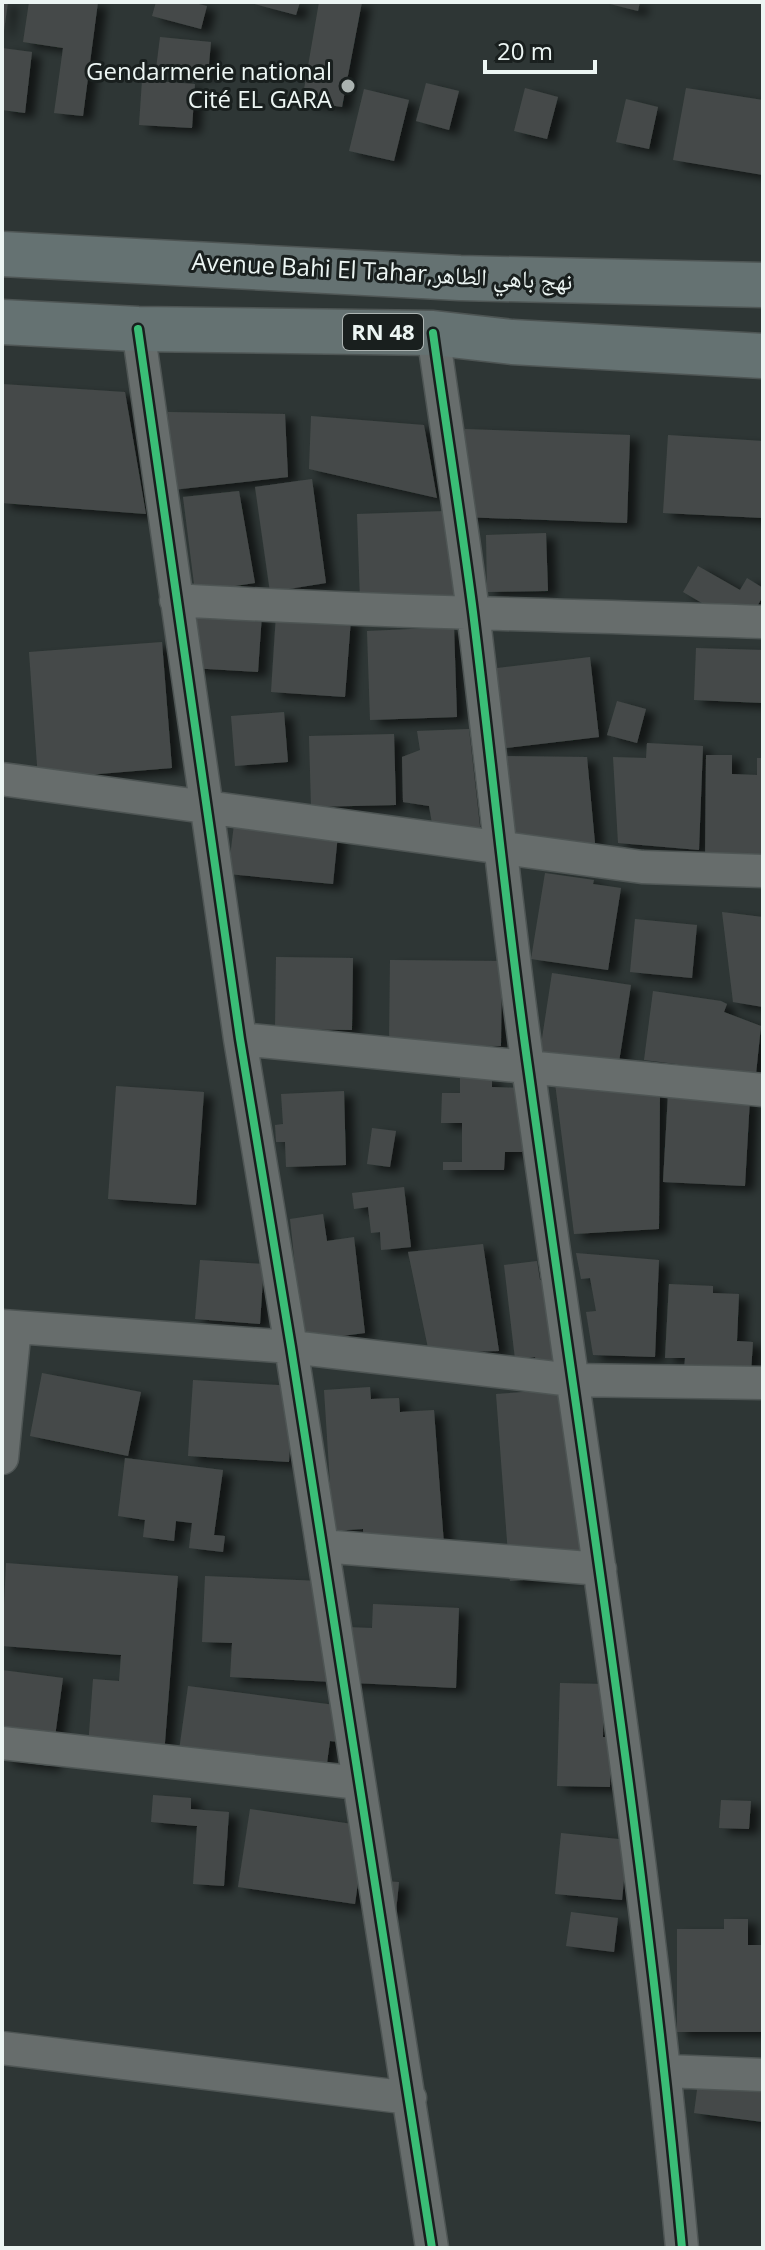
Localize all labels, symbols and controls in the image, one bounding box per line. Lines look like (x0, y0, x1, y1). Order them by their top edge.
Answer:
scale bar (485, 24, 595, 74)
text: 20 m (497, 34, 553, 67)
place label: Gendarmerie national Cité EL GARA (86, 54, 333, 115)
marker: Gendarmerie national Cité EL GARA (339, 77, 357, 95)
street label: Avenue Bahi El Tahar,نهج باهي الطاهر (191, 244, 573, 301)
road number: RN 48 (343, 314, 423, 350)

